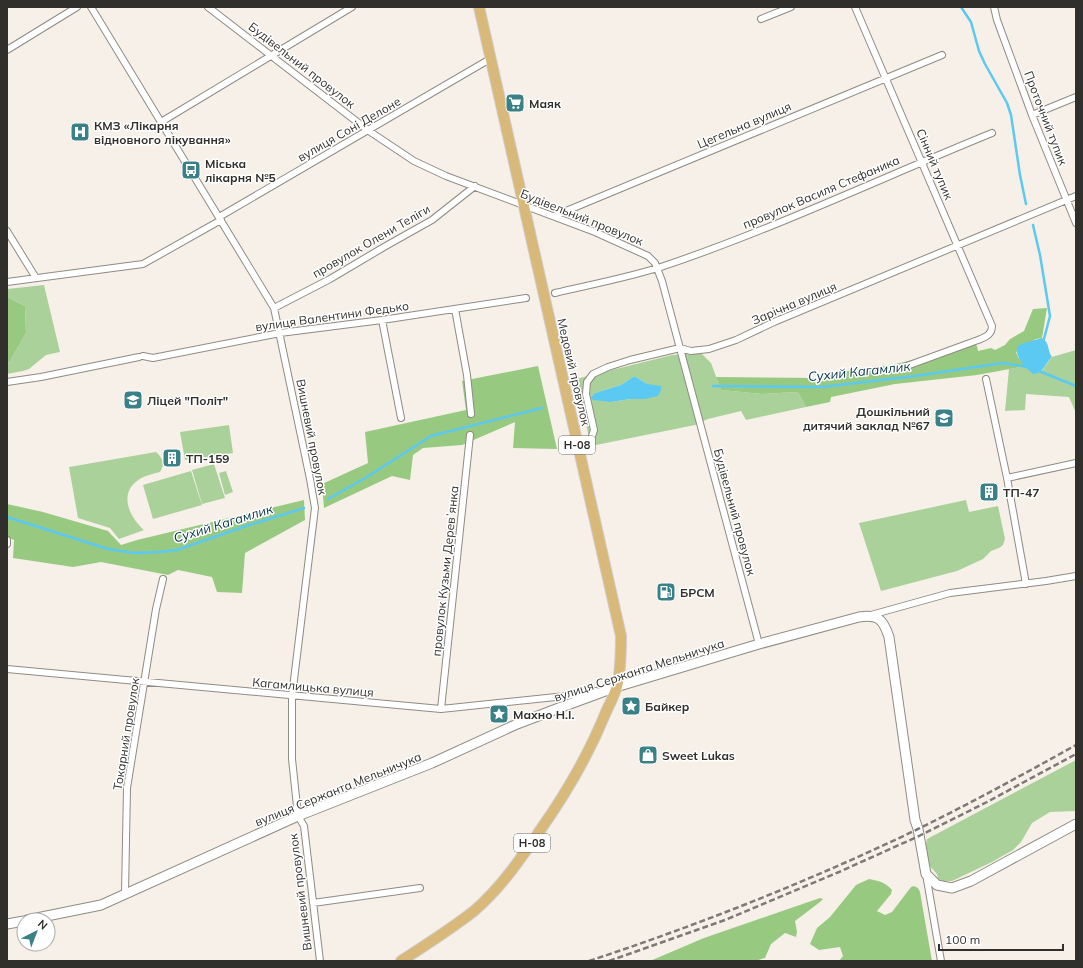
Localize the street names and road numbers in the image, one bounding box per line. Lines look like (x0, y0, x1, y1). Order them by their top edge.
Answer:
street label: Будівельний провулок (246, 19, 359, 112)
street label: Проточний тупик (1021, 69, 1071, 168)
street label: вулиця Соні Делоне (295, 93, 404, 165)
street label: Цегельна вулиця (695, 98, 793, 152)
street label: Сінний тупик (913, 126, 957, 202)
street label: провулок Василя Стефаника (740, 152, 902, 232)
street label: Будівельний провулок (518, 186, 646, 249)
street label: провулок Олени Теліги (309, 201, 433, 281)
street label: Зарічна вулиця (749, 278, 839, 328)
street label: вулиця Валентини Федько (254, 298, 410, 334)
street label: Медовий провулок (554, 317, 594, 428)
street label: Вишневий провулок (293, 378, 331, 497)
road number: Н-08 (559, 436, 595, 454)
street label: Будівельний провулок (711, 447, 759, 578)
street label: провулок Кузьми Деревʼянка (429, 485, 461, 657)
street label: вулиця Сержанта Мельничука (552, 635, 726, 705)
street label: Кагамлицька вулиця (252, 674, 374, 700)
street label: Токарний провулок (110, 676, 142, 791)
street label: вулиця Сержанта Мельничука (253, 749, 423, 829)
street label: Вишневий провулок (285, 832, 315, 951)
road number: Н-08 (514, 834, 550, 852)

